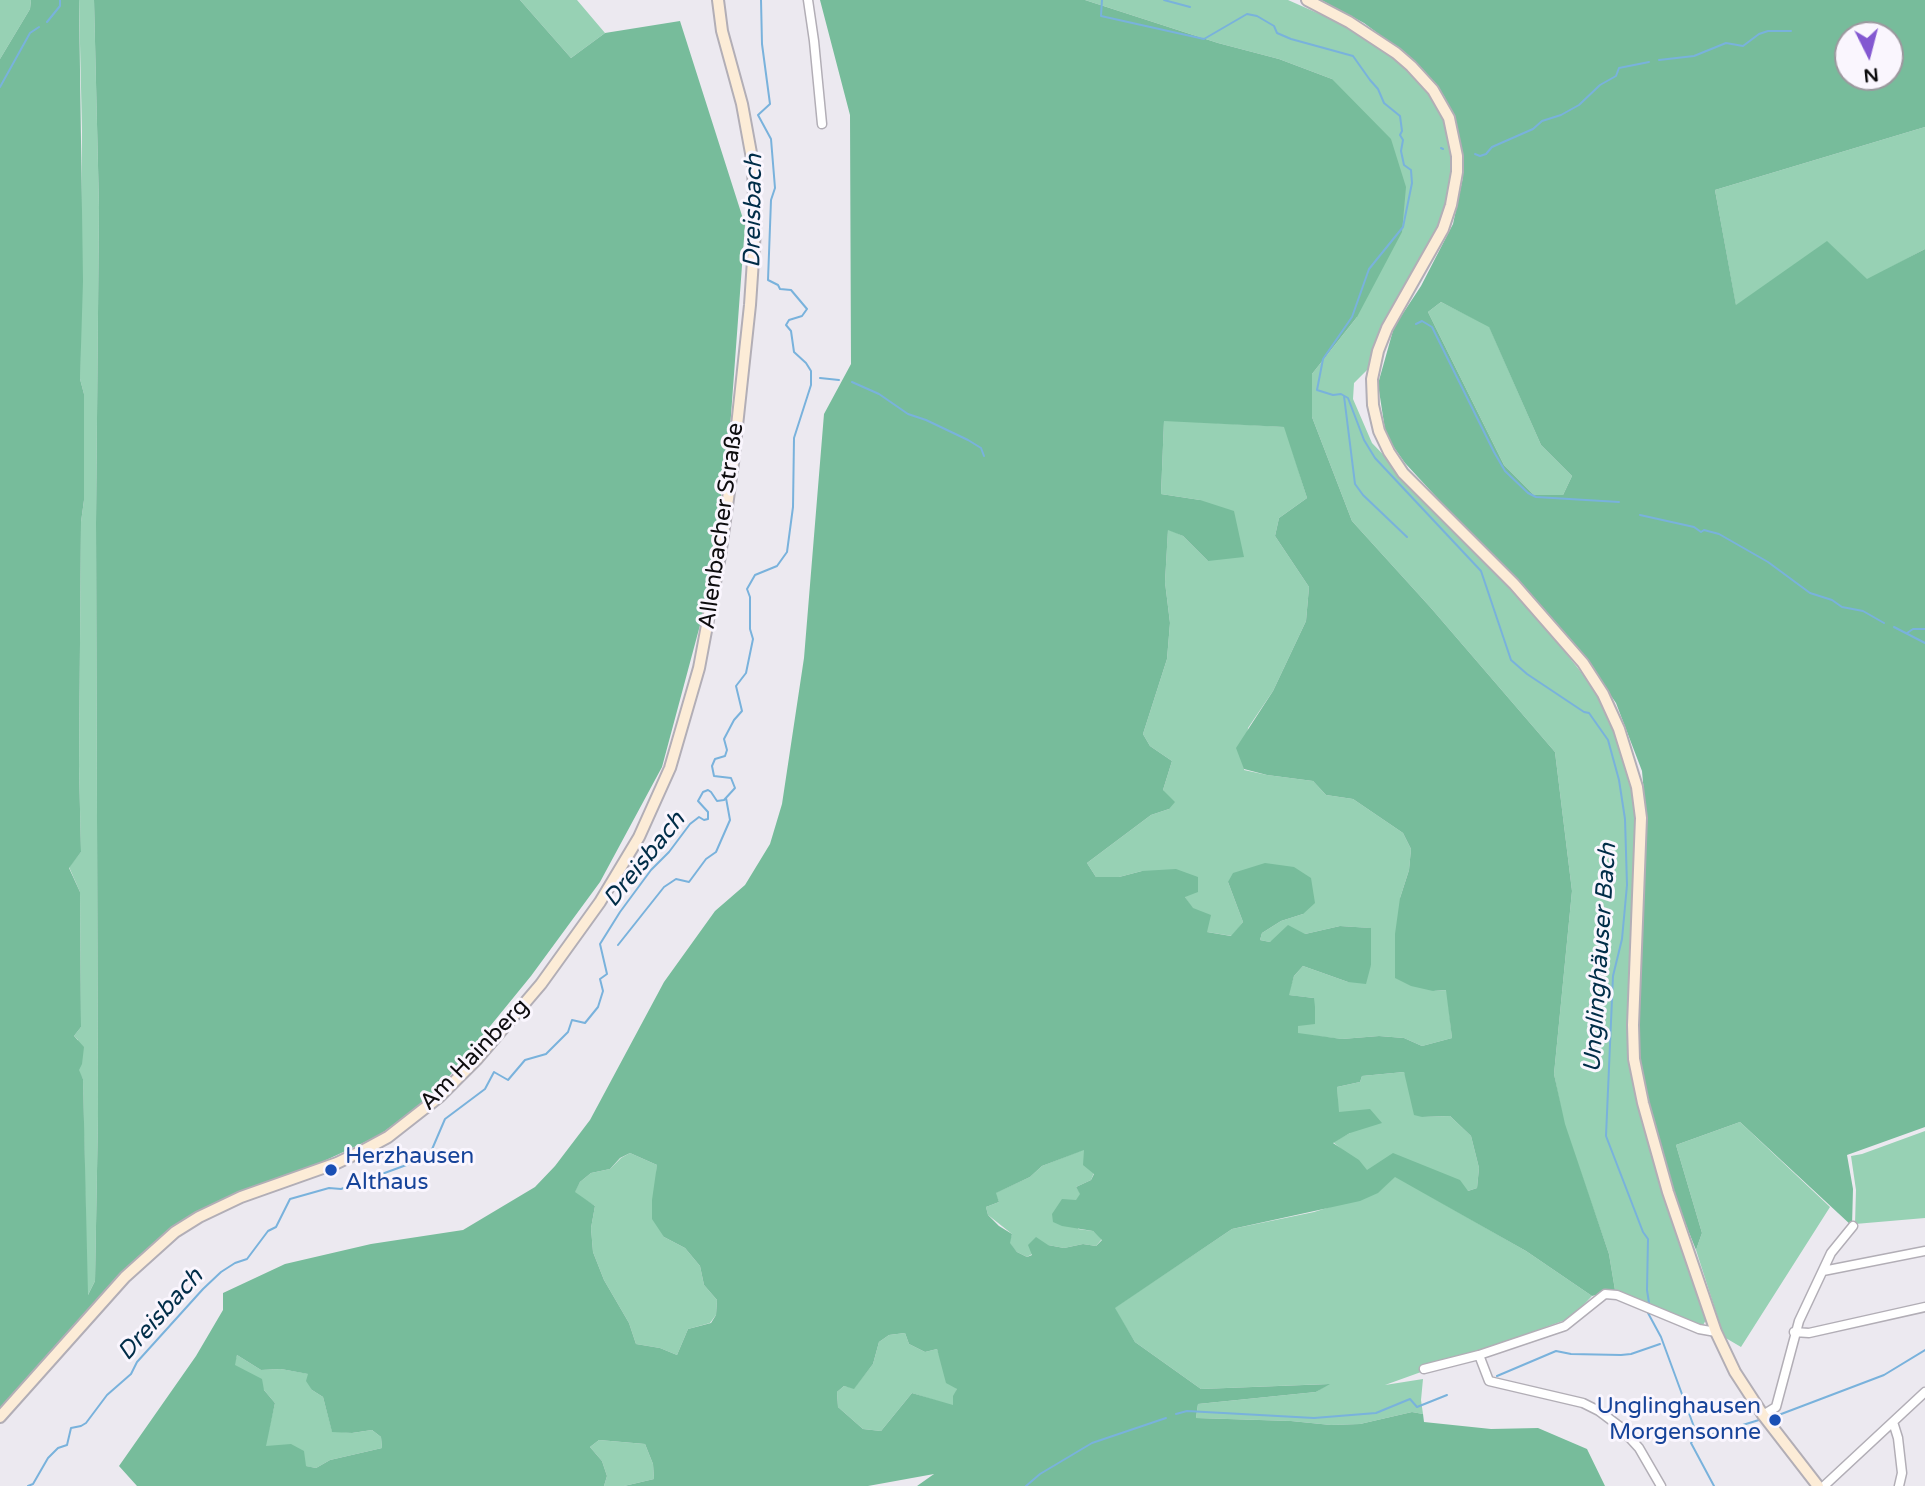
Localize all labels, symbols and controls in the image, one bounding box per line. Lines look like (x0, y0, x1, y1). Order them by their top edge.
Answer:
north arrow (1834, 21, 1904, 91)
text: N (1862, 63, 1880, 87)
water label: Dreisbach (739, 154, 769, 268)
street label: Allenbacher Straße (694, 421, 750, 631)
water label: Dreisbach (598, 807, 692, 913)
water label: Unglinghäuser Bach (1579, 842, 1623, 1074)
street label: Am Hainberg (415, 993, 535, 1117)
place label: Herzhausen Althaus (345, 1143, 474, 1197)
marker: Herzhausen Althaus (323, 1162, 339, 1178)
water label: Dreisbach (112, 1263, 210, 1367)
place label: Unglinghausen Morgensonne (1597, 1393, 1761, 1447)
marker: Unglinghausen Morgensonne (1767, 1412, 1783, 1428)

